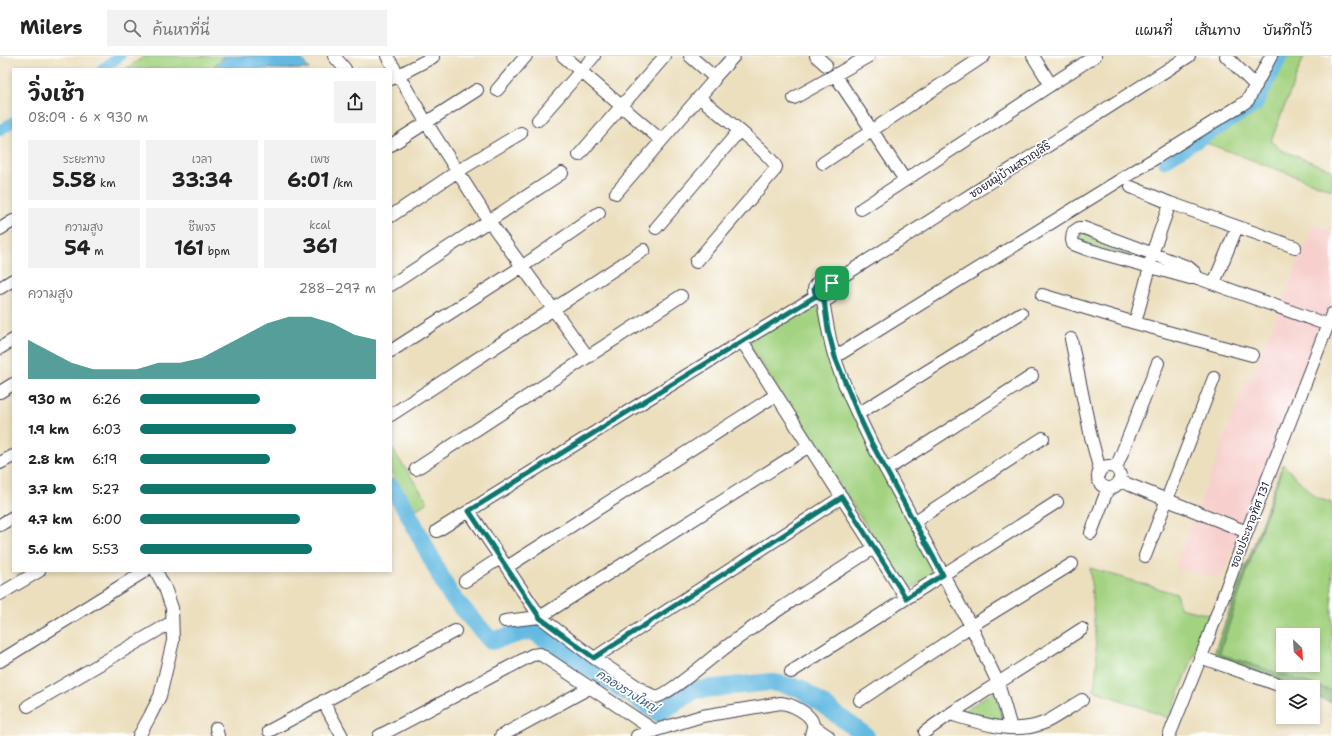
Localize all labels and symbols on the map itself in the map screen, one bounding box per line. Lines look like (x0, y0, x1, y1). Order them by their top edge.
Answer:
street label: ซอยหมู่บ้านสราญสิริ (966, 137, 1054, 203)
pin (815, 266, 849, 300)
street label: ซอยประชาอุทิศ 131 (1227, 480, 1274, 571)
north arrow (1276, 628, 1320, 672)
water label: คลองรางใหญ่ (593, 666, 662, 717)

